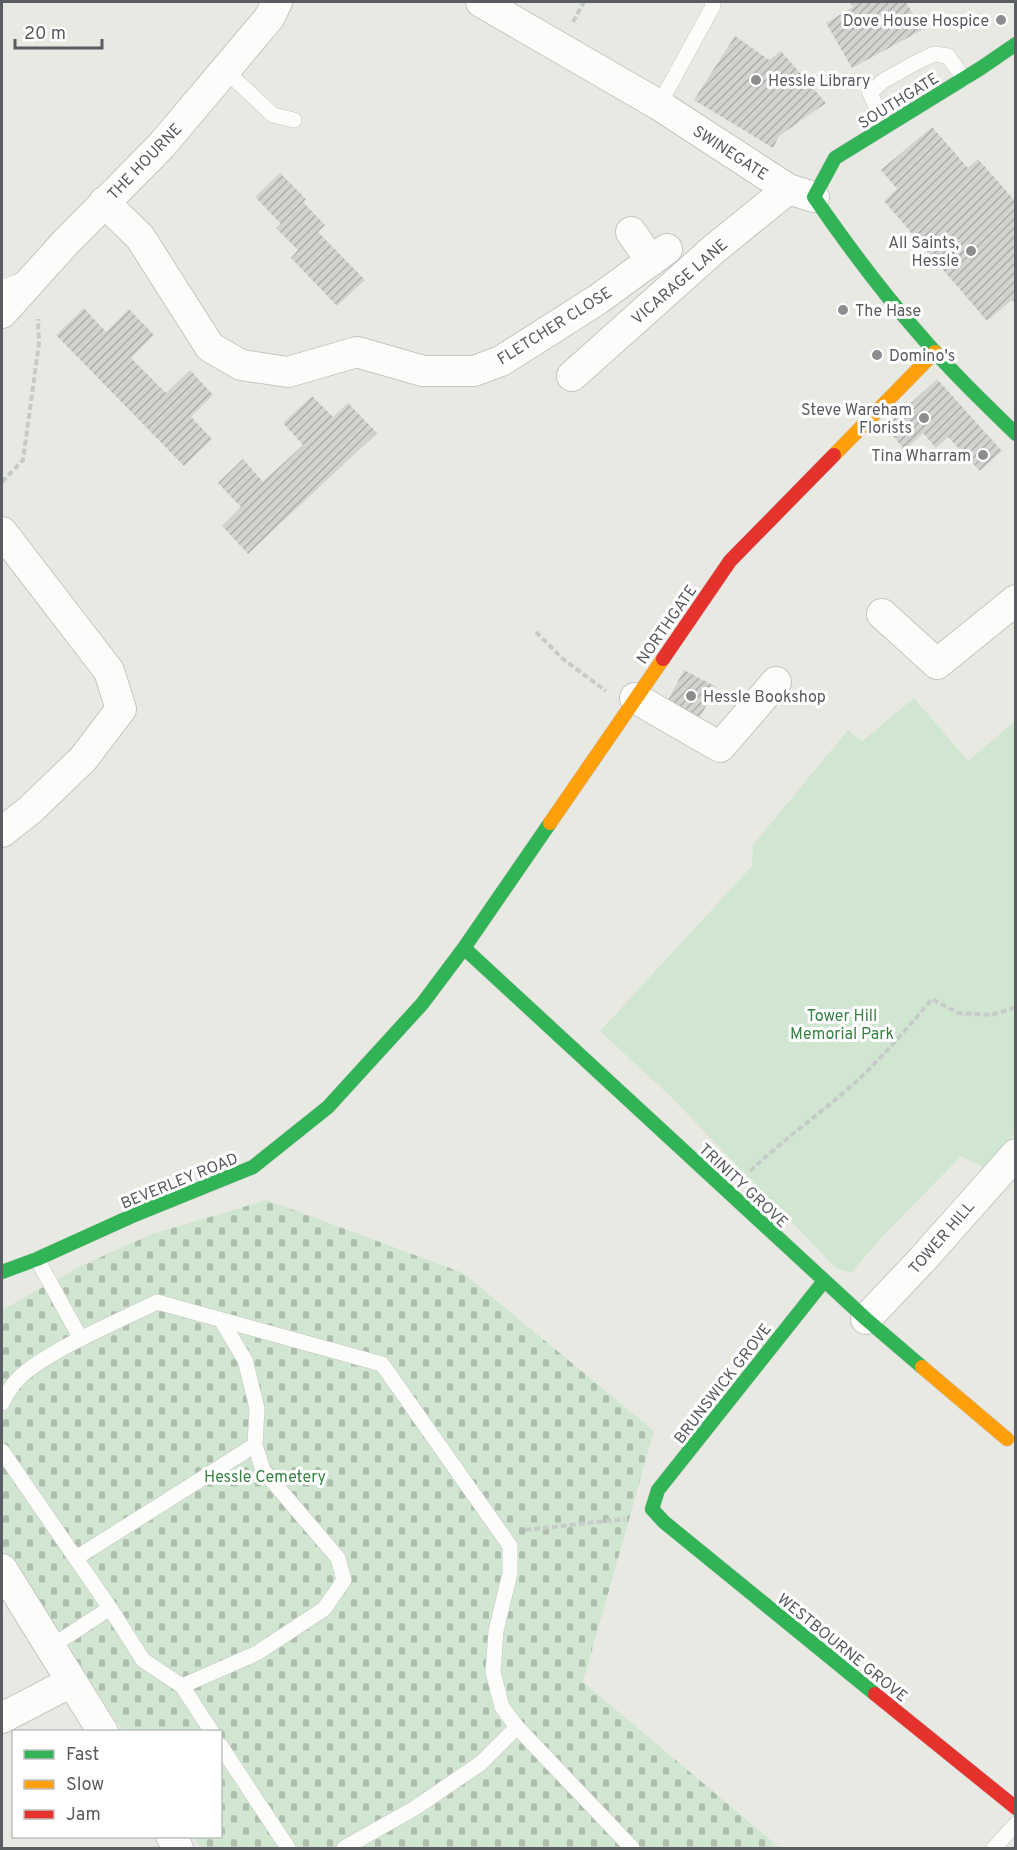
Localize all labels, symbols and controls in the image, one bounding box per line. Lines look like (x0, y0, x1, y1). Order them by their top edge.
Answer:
scale bar (15, 12, 102, 50)
place label: Dove House Hospice (843, 12, 989, 32)
marker: Dove House Hospice (994, 13, 1008, 27)
text: 20 m (24, 23, 66, 46)
street label: SOUTHGATE (855, 69, 943, 134)
place label: Hessle Library (768, 72, 871, 92)
marker: Hessle Library (749, 73, 763, 87)
street label: THE HOURNE (104, 120, 187, 205)
street label: SWINEGATE (688, 122, 771, 185)
place label: All Saints, Hessle (888, 234, 959, 272)
street label: VICARAGE LANE (628, 235, 732, 330)
marker: All Saints, Hessle (964, 244, 978, 258)
street label: FLETCHER CLOSE (494, 283, 616, 370)
place label: The Hase (855, 302, 921, 322)
marker: The Hase (836, 303, 850, 317)
place label: Domino's (889, 347, 955, 367)
marker: Domino's (870, 348, 884, 362)
place label: Steve Wareham Florists (801, 401, 912, 439)
marker: Steve Wareham Florists (917, 411, 931, 425)
place label: Tina Wharram (871, 447, 971, 467)
marker: Tina Wharram (976, 448, 990, 462)
street label: NORTHGATE (633, 582, 702, 669)
place label: Hessle Bookshop (703, 688, 826, 708)
marker: Hessle Bookshop (684, 689, 698, 703)
park label: Tower Hill Memorial Park (790, 1007, 894, 1045)
street label: TRINITY GROVE (694, 1140, 791, 1233)
street label: BEVERLEY ROAD (118, 1149, 241, 1214)
street label: TOWER HILL (905, 1198, 980, 1279)
street label: BRUNSWICK GROVE (670, 1320, 777, 1448)
park label: Hessle Cemetery (204, 1468, 326, 1488)
street label: WESTBOURNE GROVE (773, 1590, 911, 1707)
legend (12, 1730, 222, 1838)
text: Fast (66, 1744, 99, 1767)
text: Slow (66, 1774, 104, 1797)
text: Jam (66, 1804, 101, 1827)

